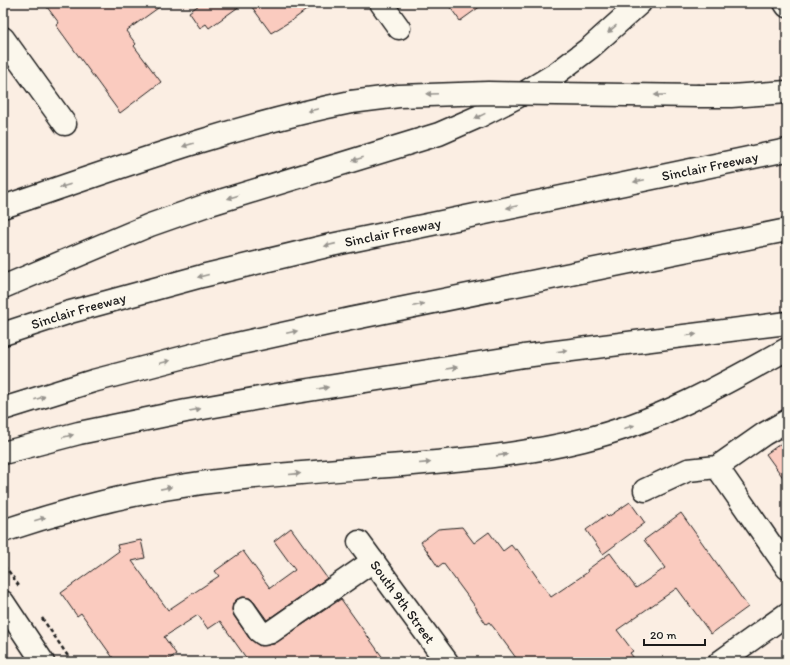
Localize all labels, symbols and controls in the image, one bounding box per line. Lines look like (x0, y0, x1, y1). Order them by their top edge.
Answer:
one-way arrow (606, 25, 617, 34)
one-way arrow (426, 91, 438, 98)
one-way arrow (654, 92, 666, 99)
one-way arrow (307, 107, 319, 113)
one-way arrow (474, 113, 486, 119)
one-way arrow (182, 142, 194, 148)
street label: Sinclair Freeway (660, 148, 760, 185)
one-way arrow (351, 156, 363, 162)
one-way arrow (633, 178, 645, 184)
one-way arrow (58, 183, 70, 189)
one-way arrow (227, 194, 239, 200)
one-way arrow (506, 205, 518, 211)
street label: Sinclair Freeway (343, 214, 443, 251)
one-way arrow (324, 242, 336, 248)
one-way arrow (197, 273, 210, 279)
street label: Sinclair Freeway (29, 289, 128, 333)
one-way arrow (413, 302, 425, 308)
one-way arrow (286, 329, 298, 335)
one-way arrow (685, 332, 697, 338)
one-way arrow (556, 348, 568, 355)
one-way arrow (159, 359, 171, 365)
one-way arrow (446, 365, 458, 371)
one-way arrow (317, 385, 329, 391)
one-way arrow (35, 394, 47, 400)
one-way arrow (189, 406, 201, 412)
one-way arrow (623, 424, 635, 430)
one-way arrow (62, 433, 74, 439)
one-way arrow (496, 452, 508, 458)
one-way arrow (419, 460, 431, 466)
one-way arrow (289, 470, 301, 477)
one-way arrow (160, 485, 172, 491)
one-way arrow (34, 516, 47, 522)
street label: South 9th Street (366, 557, 438, 647)
scale bar (644, 621, 705, 647)
text: 20 m (650, 628, 677, 642)

